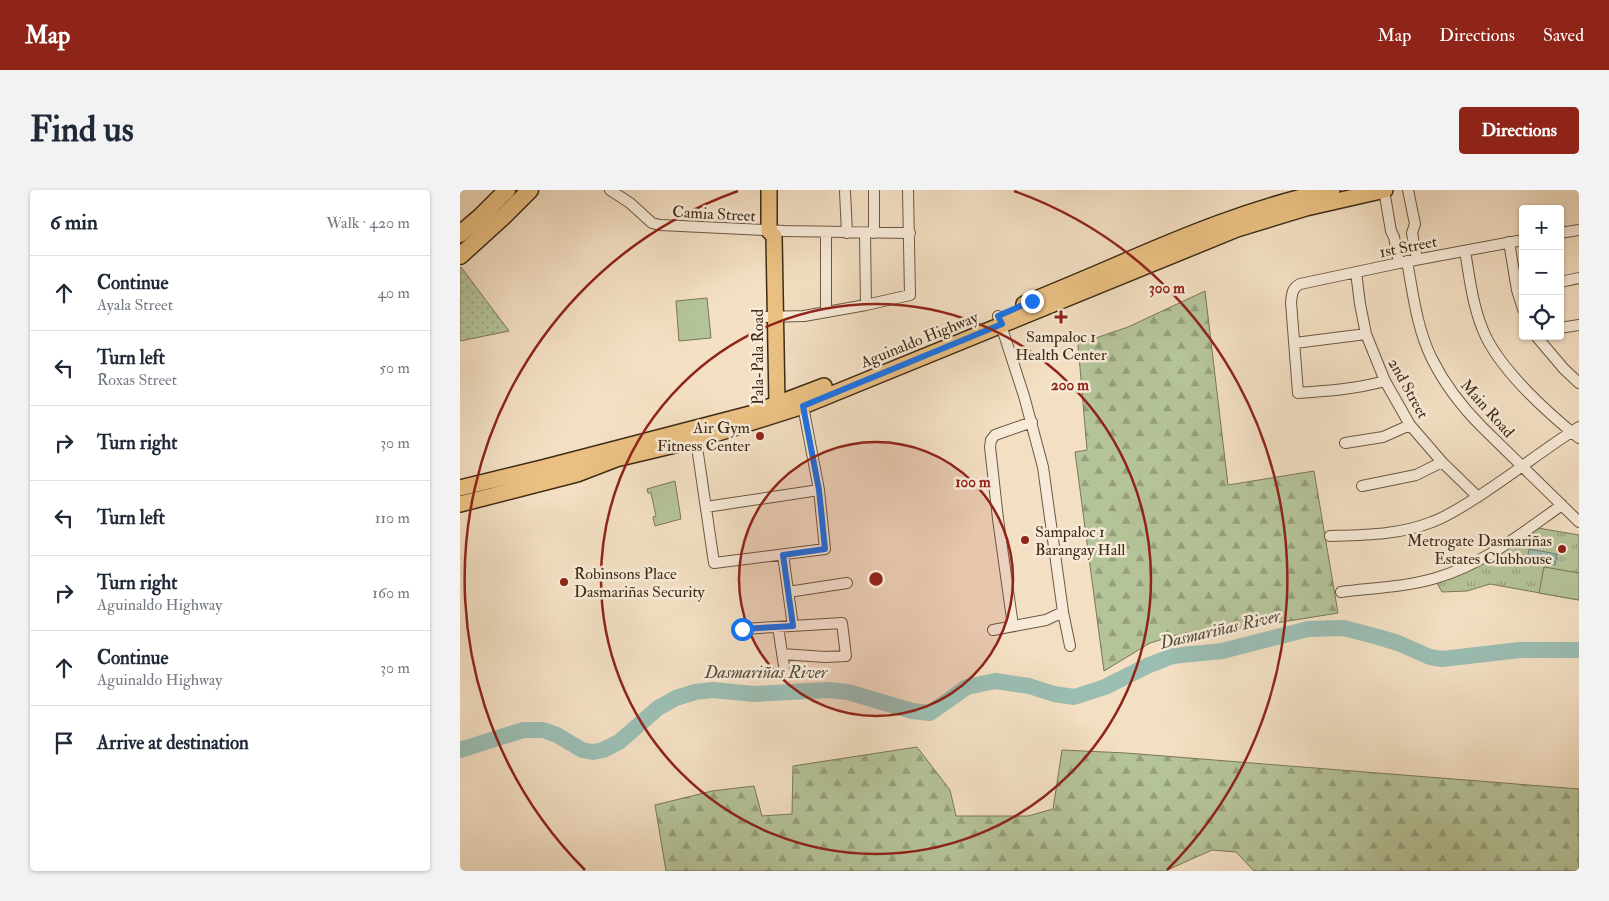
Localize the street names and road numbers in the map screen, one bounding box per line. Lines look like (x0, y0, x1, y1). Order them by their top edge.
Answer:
street label: Camia Street (672, 202, 756, 226)
street label: 1st Street (1378, 232, 1439, 262)
street label: Aguinaldo Highway (857, 307, 982, 373)
street label: Pala-Pala Road (748, 309, 768, 405)
street label: 2nd Street (1383, 355, 1433, 422)
street label: Main Road (1456, 375, 1519, 442)

